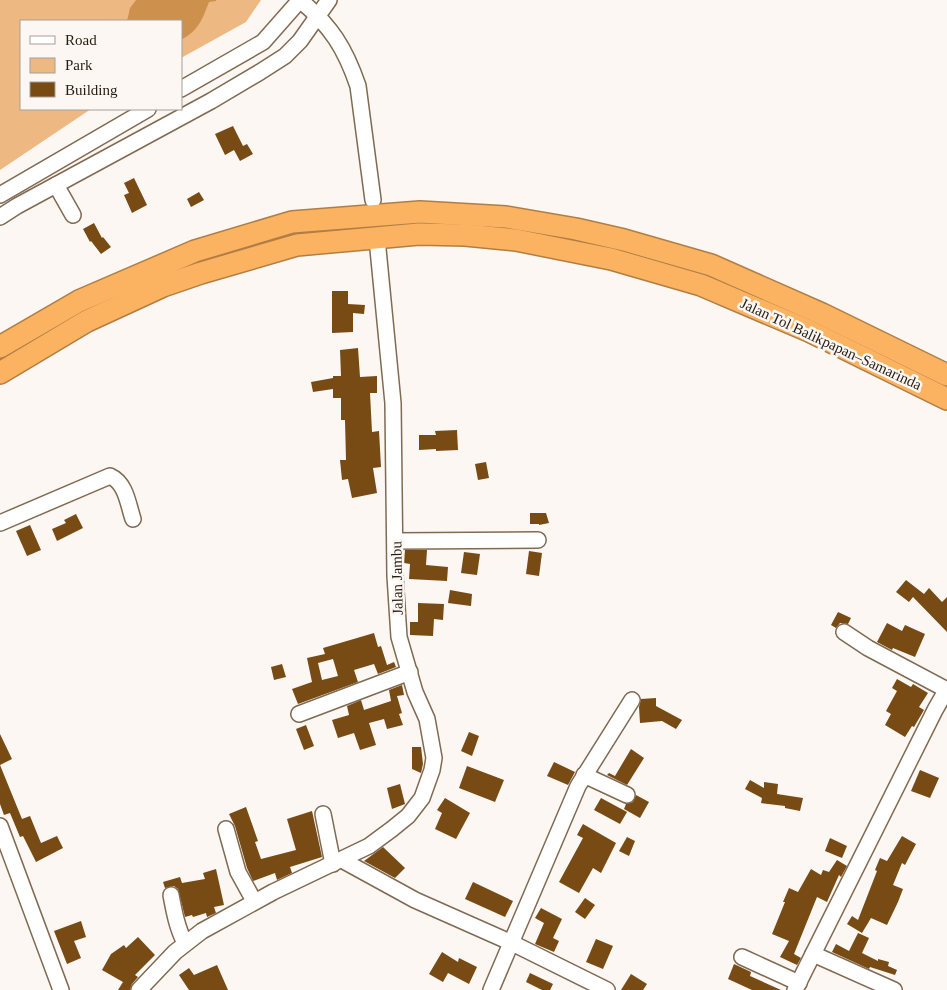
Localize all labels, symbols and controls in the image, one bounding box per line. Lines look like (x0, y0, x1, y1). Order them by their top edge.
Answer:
legend (20, 20, 182, 110)
text: Road (65, 32, 97, 48)
text: Park (65, 57, 93, 73)
text: Building (65, 82, 118, 98)
street label: Jalan Tol Balikpapan–Samarinda (738, 295, 924, 393)
street label: Jalan Jambu (388, 541, 406, 615)

